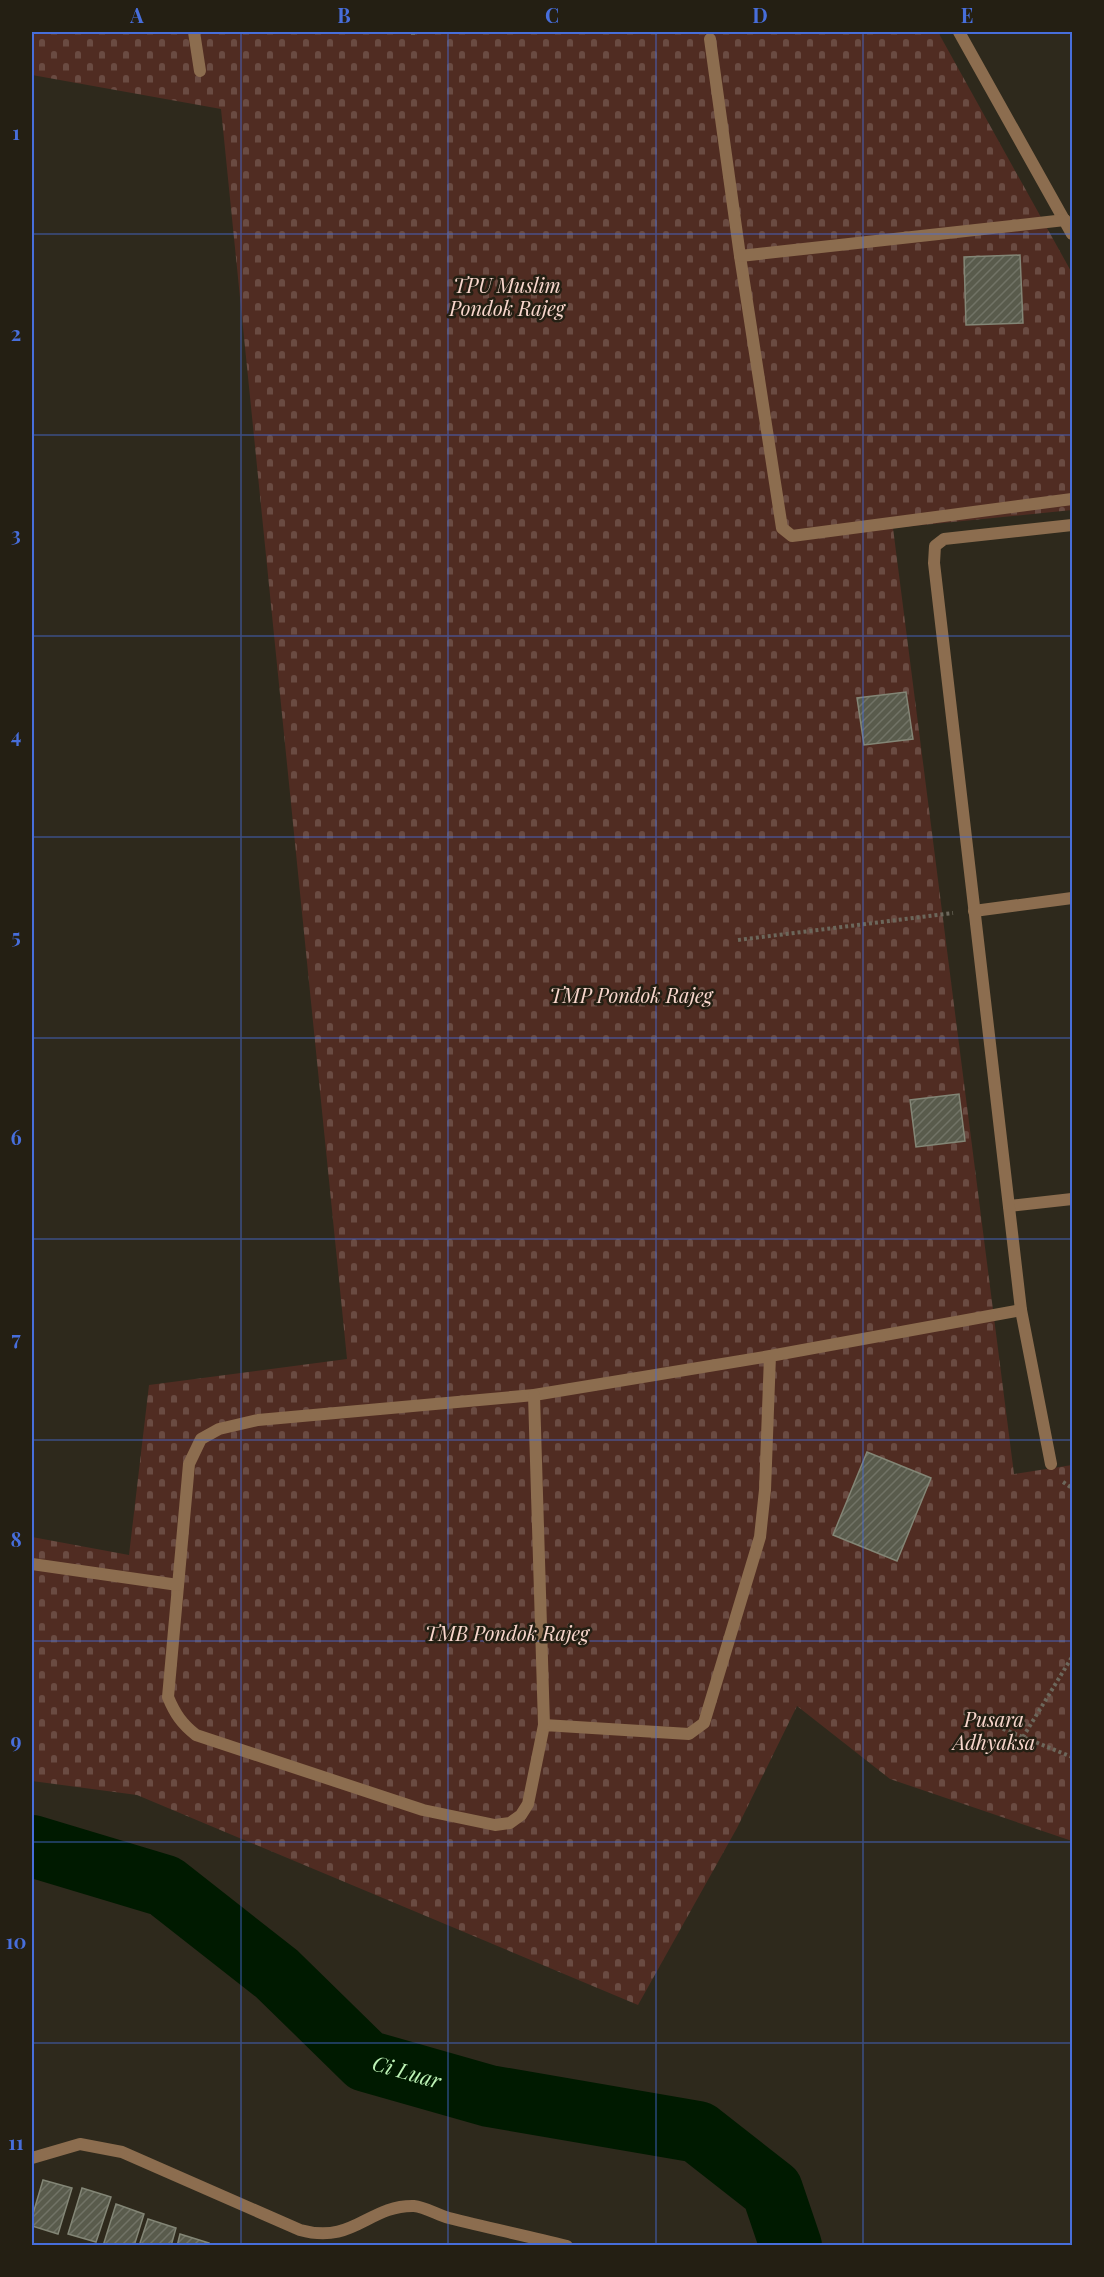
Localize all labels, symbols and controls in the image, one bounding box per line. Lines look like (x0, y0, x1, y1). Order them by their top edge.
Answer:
text: A (129, 1, 144, 28)
text: B (337, 1, 351, 28)
text: C (545, 1, 559, 28)
text: D (752, 1, 768, 28)
text: E (961, 1, 973, 28)
text: 1 (12, 118, 20, 145)
park label: TPU Muslim Pondok Rajeg (448, 271, 567, 321)
text: 2 (11, 319, 21, 346)
text: 3 (11, 520, 21, 547)
text: 4 (11, 721, 21, 748)
text: 5 (11, 922, 21, 949)
park label: TMP Pondok Rajeg (549, 981, 715, 1008)
text: 6 (10, 1123, 22, 1150)
text: 7 (11, 1324, 21, 1351)
text: 8 (10, 1525, 22, 1552)
park label: TMB Pondok Rajeg (425, 1619, 591, 1646)
park label: Pusara Adhyaksa (951, 1705, 1035, 1755)
text: 9 (10, 1726, 22, 1753)
text: 10 (6, 1927, 26, 1954)
water label: Ci Luar (370, 2048, 446, 2094)
text: 11 (8, 2128, 24, 2155)

